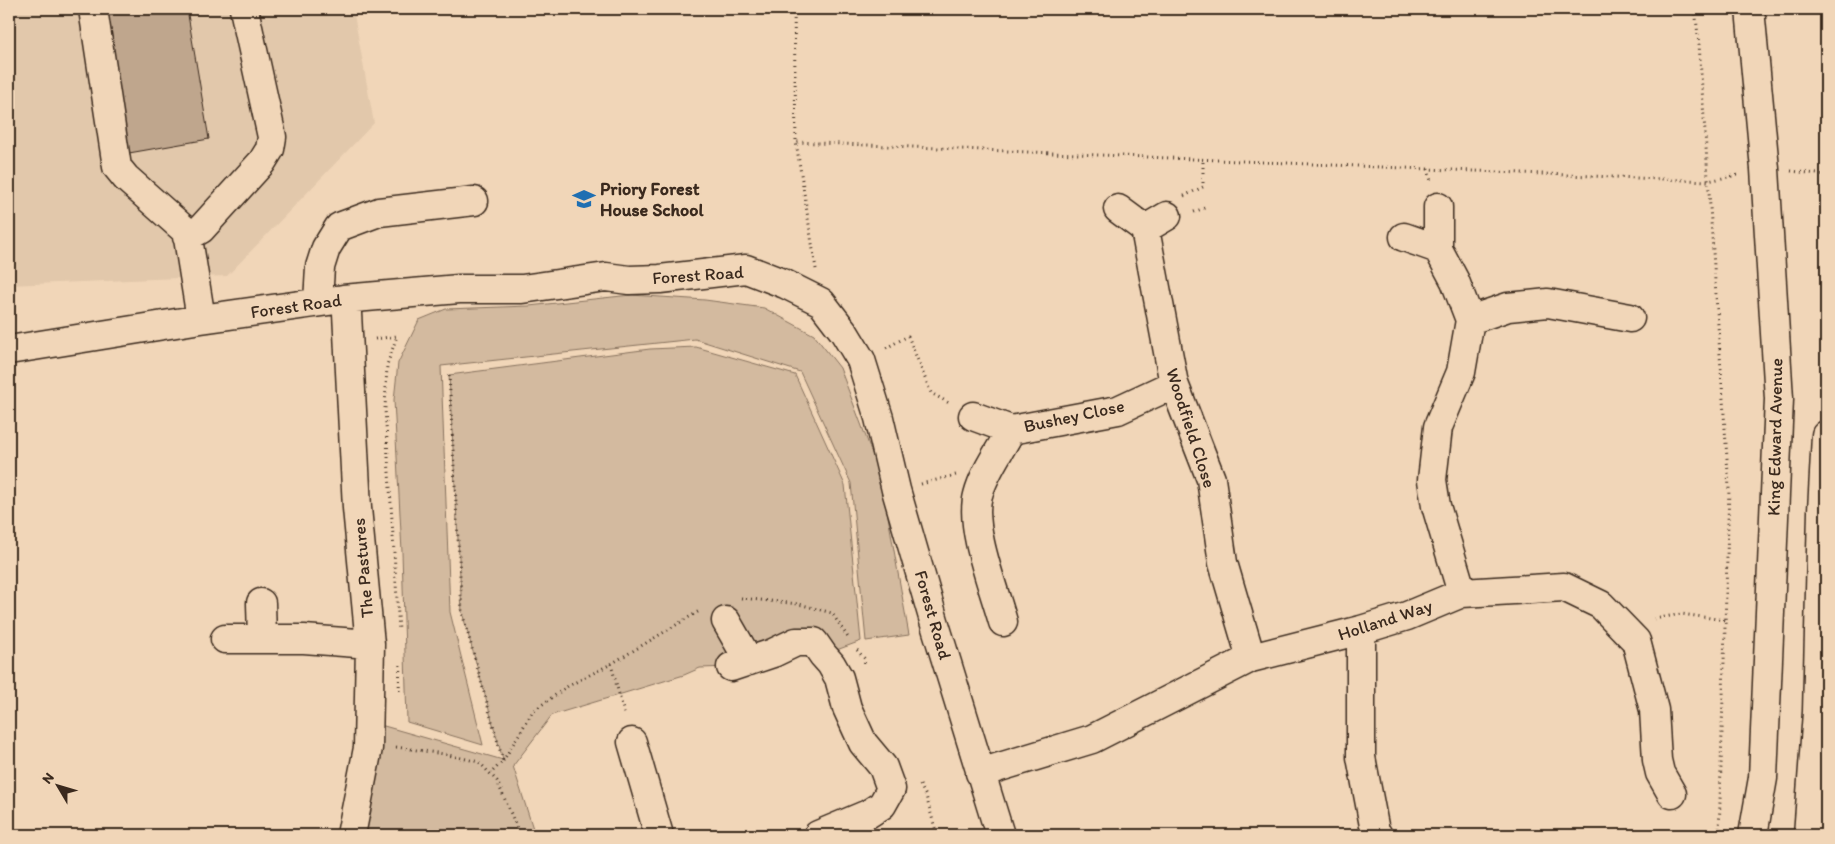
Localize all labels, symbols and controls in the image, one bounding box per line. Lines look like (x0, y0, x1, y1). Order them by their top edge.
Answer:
place label: Priory Forest House School (600, 178, 704, 221)
school or university icon: Priory Forest House School (571, 186, 597, 212)
street label: Forest Road (651, 261, 745, 289)
street label: Forest Road (249, 289, 343, 323)
street label: King Edward Avenue (1763, 358, 1787, 516)
street label: Woodfield Close (1161, 365, 1221, 491)
street label: Bushey Close (1022, 395, 1126, 437)
street label: The Pastures (348, 517, 378, 619)
street label: Forest Road (910, 568, 956, 662)
street label: Holland Way (1335, 594, 1436, 646)
north arrow (32, 762, 82, 812)
text: N (39, 769, 58, 787)

